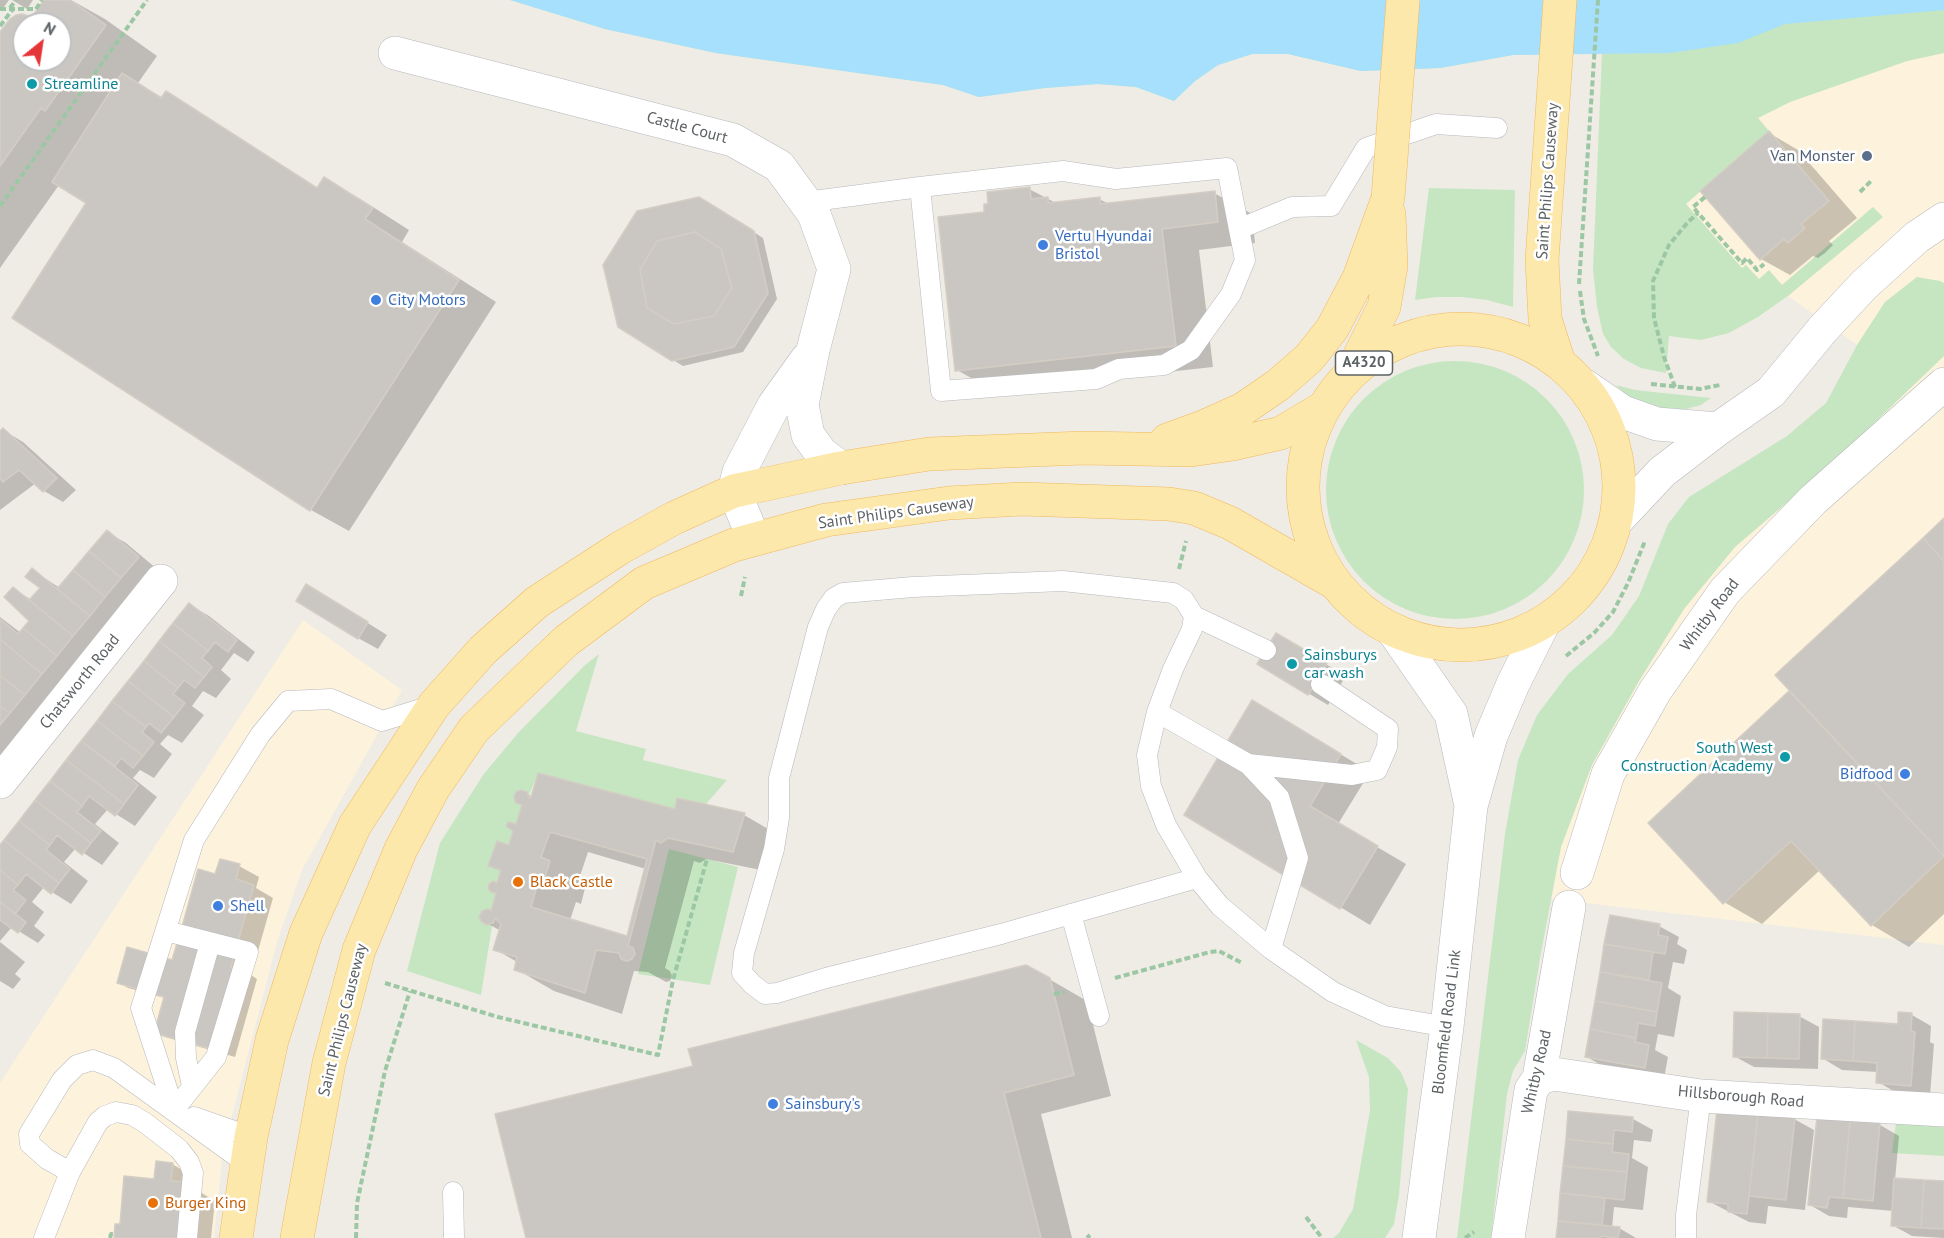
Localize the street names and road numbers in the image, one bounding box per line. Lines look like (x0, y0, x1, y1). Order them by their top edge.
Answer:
street label: Saint Philips Causeway (1533, 102, 1563, 260)
street label: Castle Court (644, 108, 730, 148)
road number: A4320 (1336, 351, 1392, 375)
street label: Saint Philips Causeway (817, 493, 975, 533)
street label: Whitby Road (1677, 575, 1743, 655)
street label: Chatsworth Road (36, 631, 124, 733)
street label: Saint Philips Causeway (315, 941, 371, 1099)
street label: Bloomfield Road Link (1429, 949, 1465, 1095)
street label: Whitby Road (1518, 1028, 1556, 1116)
street label: Hillsborough Road (1677, 1082, 1805, 1112)

